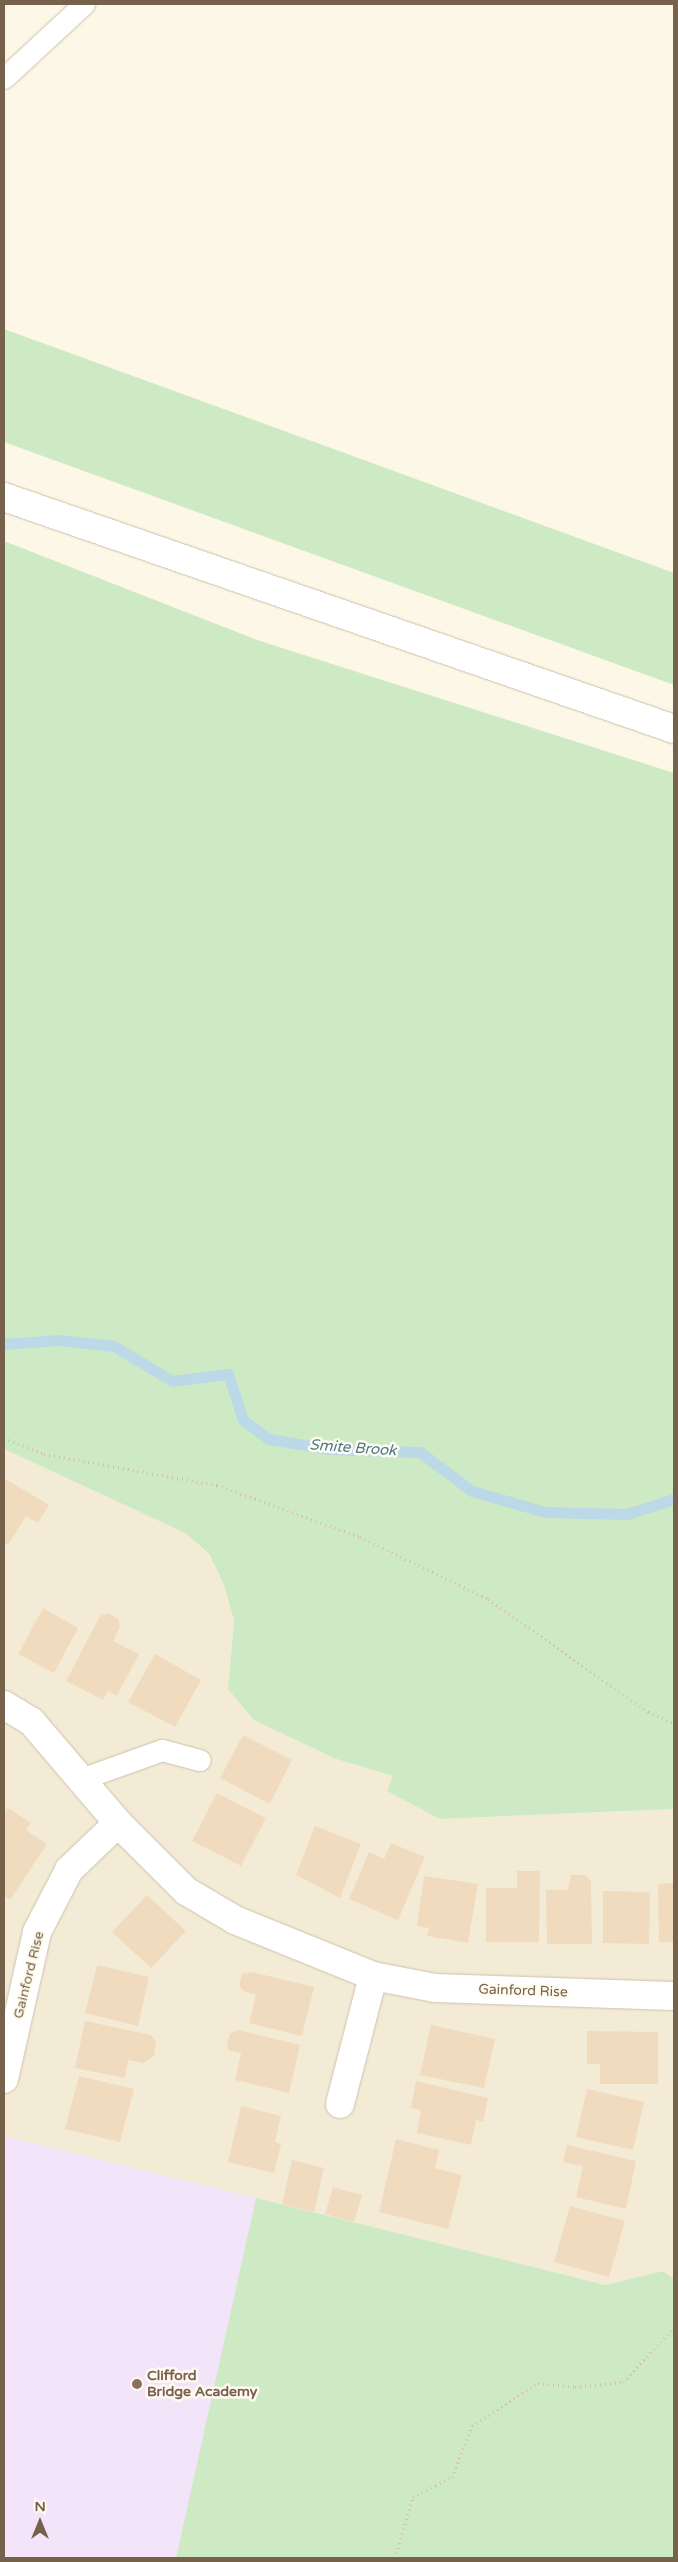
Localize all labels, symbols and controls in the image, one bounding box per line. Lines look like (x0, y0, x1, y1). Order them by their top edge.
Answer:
water label: Smite Brook (309, 1436, 397, 1460)
street label: Gainford Rise (10, 1930, 48, 2020)
street label: Gainford Rise (478, 1981, 568, 2001)
place label: Clifford Bridge Academy (147, 2368, 257, 2400)
marker: Clifford Bridge Academy (131, 2378, 143, 2390)
north arrow (15, 2497, 65, 2547)
text: N (34, 2498, 46, 2515)

